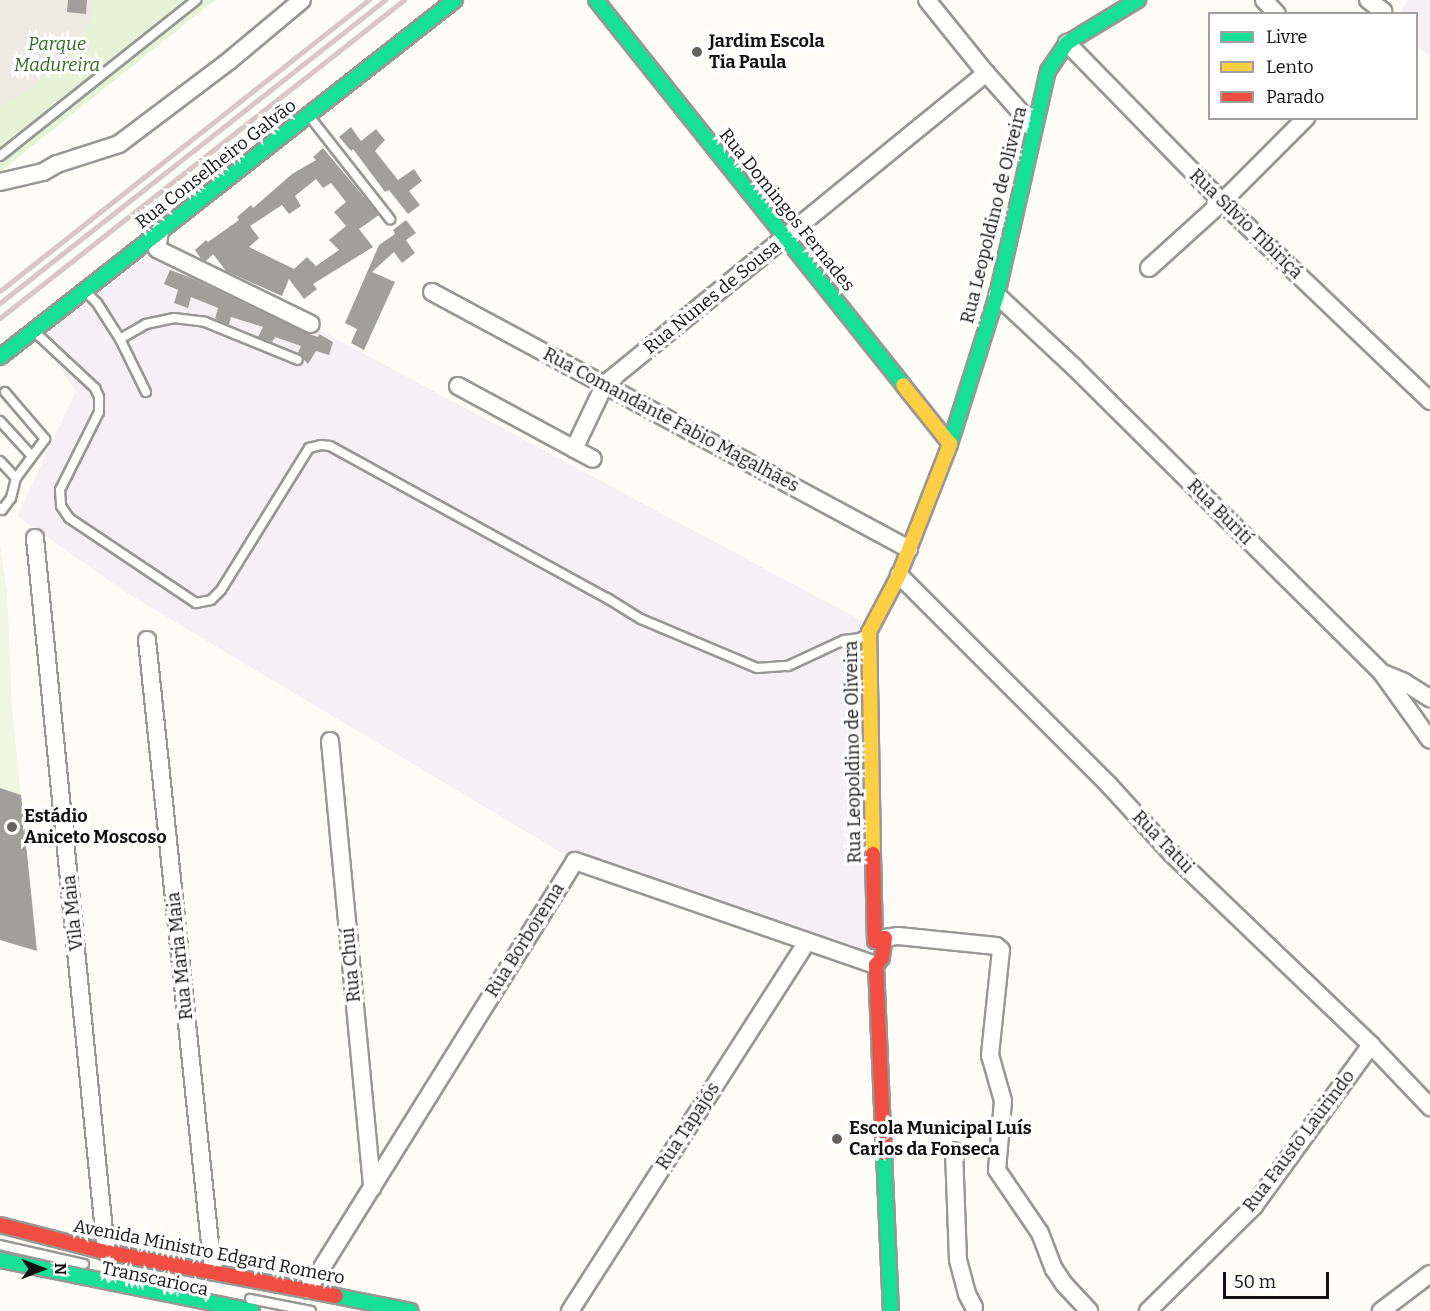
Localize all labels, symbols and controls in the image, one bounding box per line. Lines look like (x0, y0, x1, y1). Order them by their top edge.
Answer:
legend (1208, 12, 1418, 120)
text: Livre (1266, 26, 1307, 48)
place label: Jardim Escola Tia Paula (709, 31, 825, 74)
park label: Parque Madureira (14, 34, 100, 76)
marker: Jardim Escola Tia Paula (690, 45, 704, 59)
text: Lento (1266, 56, 1314, 78)
text: Parado (1266, 86, 1324, 108)
street label: Rua Conselheiro Galvão (131, 95, 301, 233)
street label: Rua Leopoldino de Oliveira (957, 104, 1031, 326)
street label: Rua Domingos Fernades (715, 124, 859, 296)
street label: Rua Sílvio Tibiriçá (1185, 165, 1307, 283)
street label: Rua Nunes de Sousa (639, 235, 785, 359)
street label: Rua Comandante Fabio Magalhães (539, 343, 803, 497)
street label: Rua Burití (1183, 475, 1257, 549)
street label: Rua Leopoldino de Oliveira (840, 640, 866, 864)
place label: Estádio Aniceto Moscoso (24, 806, 167, 848)
street label: Rua Tatui (1128, 806, 1198, 878)
marker: Estádio Aniceto Moscoso (5, 820, 19, 834)
street label: Vila Maia (58, 874, 88, 952)
street label: Rua Borborema (481, 879, 569, 1001)
street label: Rua Maria Maia (163, 891, 197, 1021)
street label: Rua Chuí (337, 927, 365, 1003)
street label: Rua Fausto Laurindo (1239, 1066, 1359, 1216)
street label: Rua Tapajós (652, 1078, 724, 1174)
place label: Escola Municipal Luís Carlos da Fonseca (849, 1118, 1032, 1160)
marker: Escola Municipal Luís Carlos da Fonseca (830, 1132, 844, 1146)
street label: Avenida Ministro Edgard Romero (71, 1215, 347, 1289)
north arrow (12, 1239, 72, 1299)
street label: Transcarioca (100, 1257, 210, 1301)
scale bar (1226, 1260, 1332, 1298)
text: N (51, 1263, 70, 1275)
text: 50 m (1234, 1271, 1276, 1293)

